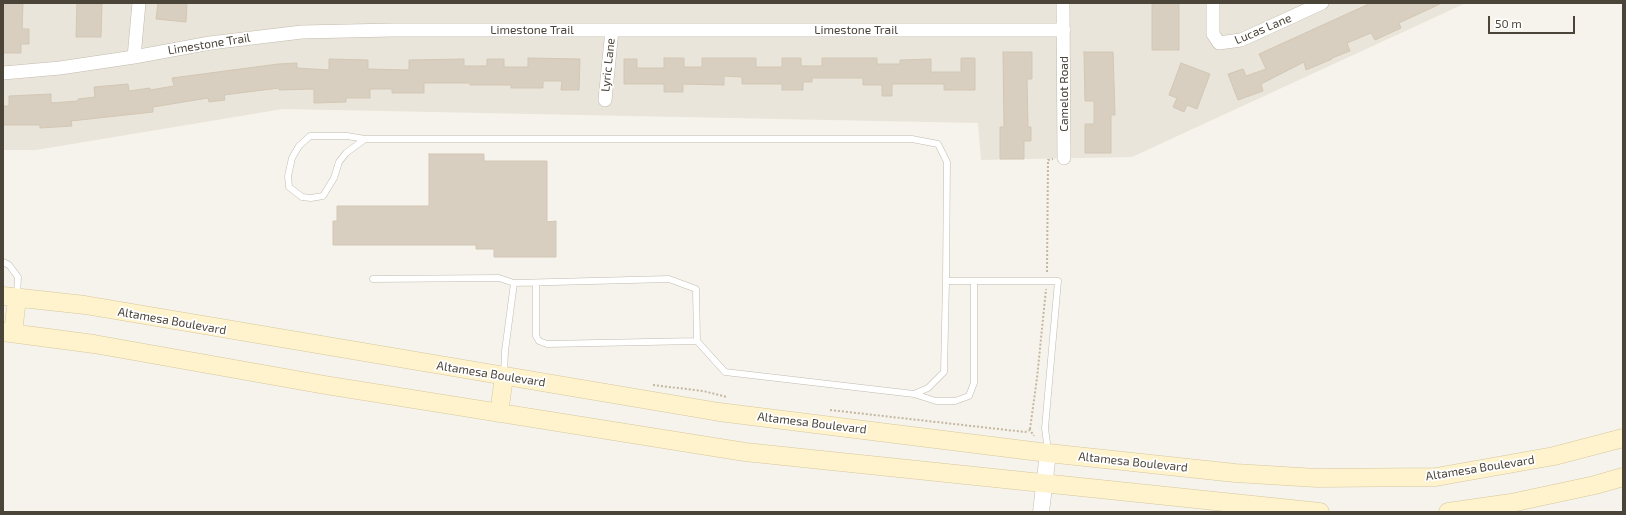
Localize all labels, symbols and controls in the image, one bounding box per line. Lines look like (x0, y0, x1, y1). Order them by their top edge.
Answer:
scale bar (1490, 8, 1577, 34)
street label: Lucas Lane (1232, 11, 1294, 47)
text: 50 m (1495, 16, 1522, 30)
street label: Limestone Trail (490, 23, 574, 37)
street label: Limestone Trail (814, 23, 898, 37)
street label: Limestone Trail (167, 30, 251, 58)
street label: Lyric Lane (598, 37, 618, 93)
street label: Camelot Road (1057, 56, 1071, 132)
street label: Altamesa Boulevard (117, 304, 227, 338)
street label: Altamesa Boulevard (436, 358, 546, 390)
street label: Altamesa Boulevard (757, 409, 867, 437)
street label: Altamesa Boulevard (1078, 449, 1188, 475)
street label: Altamesa Boulevard (1425, 452, 1535, 484)

